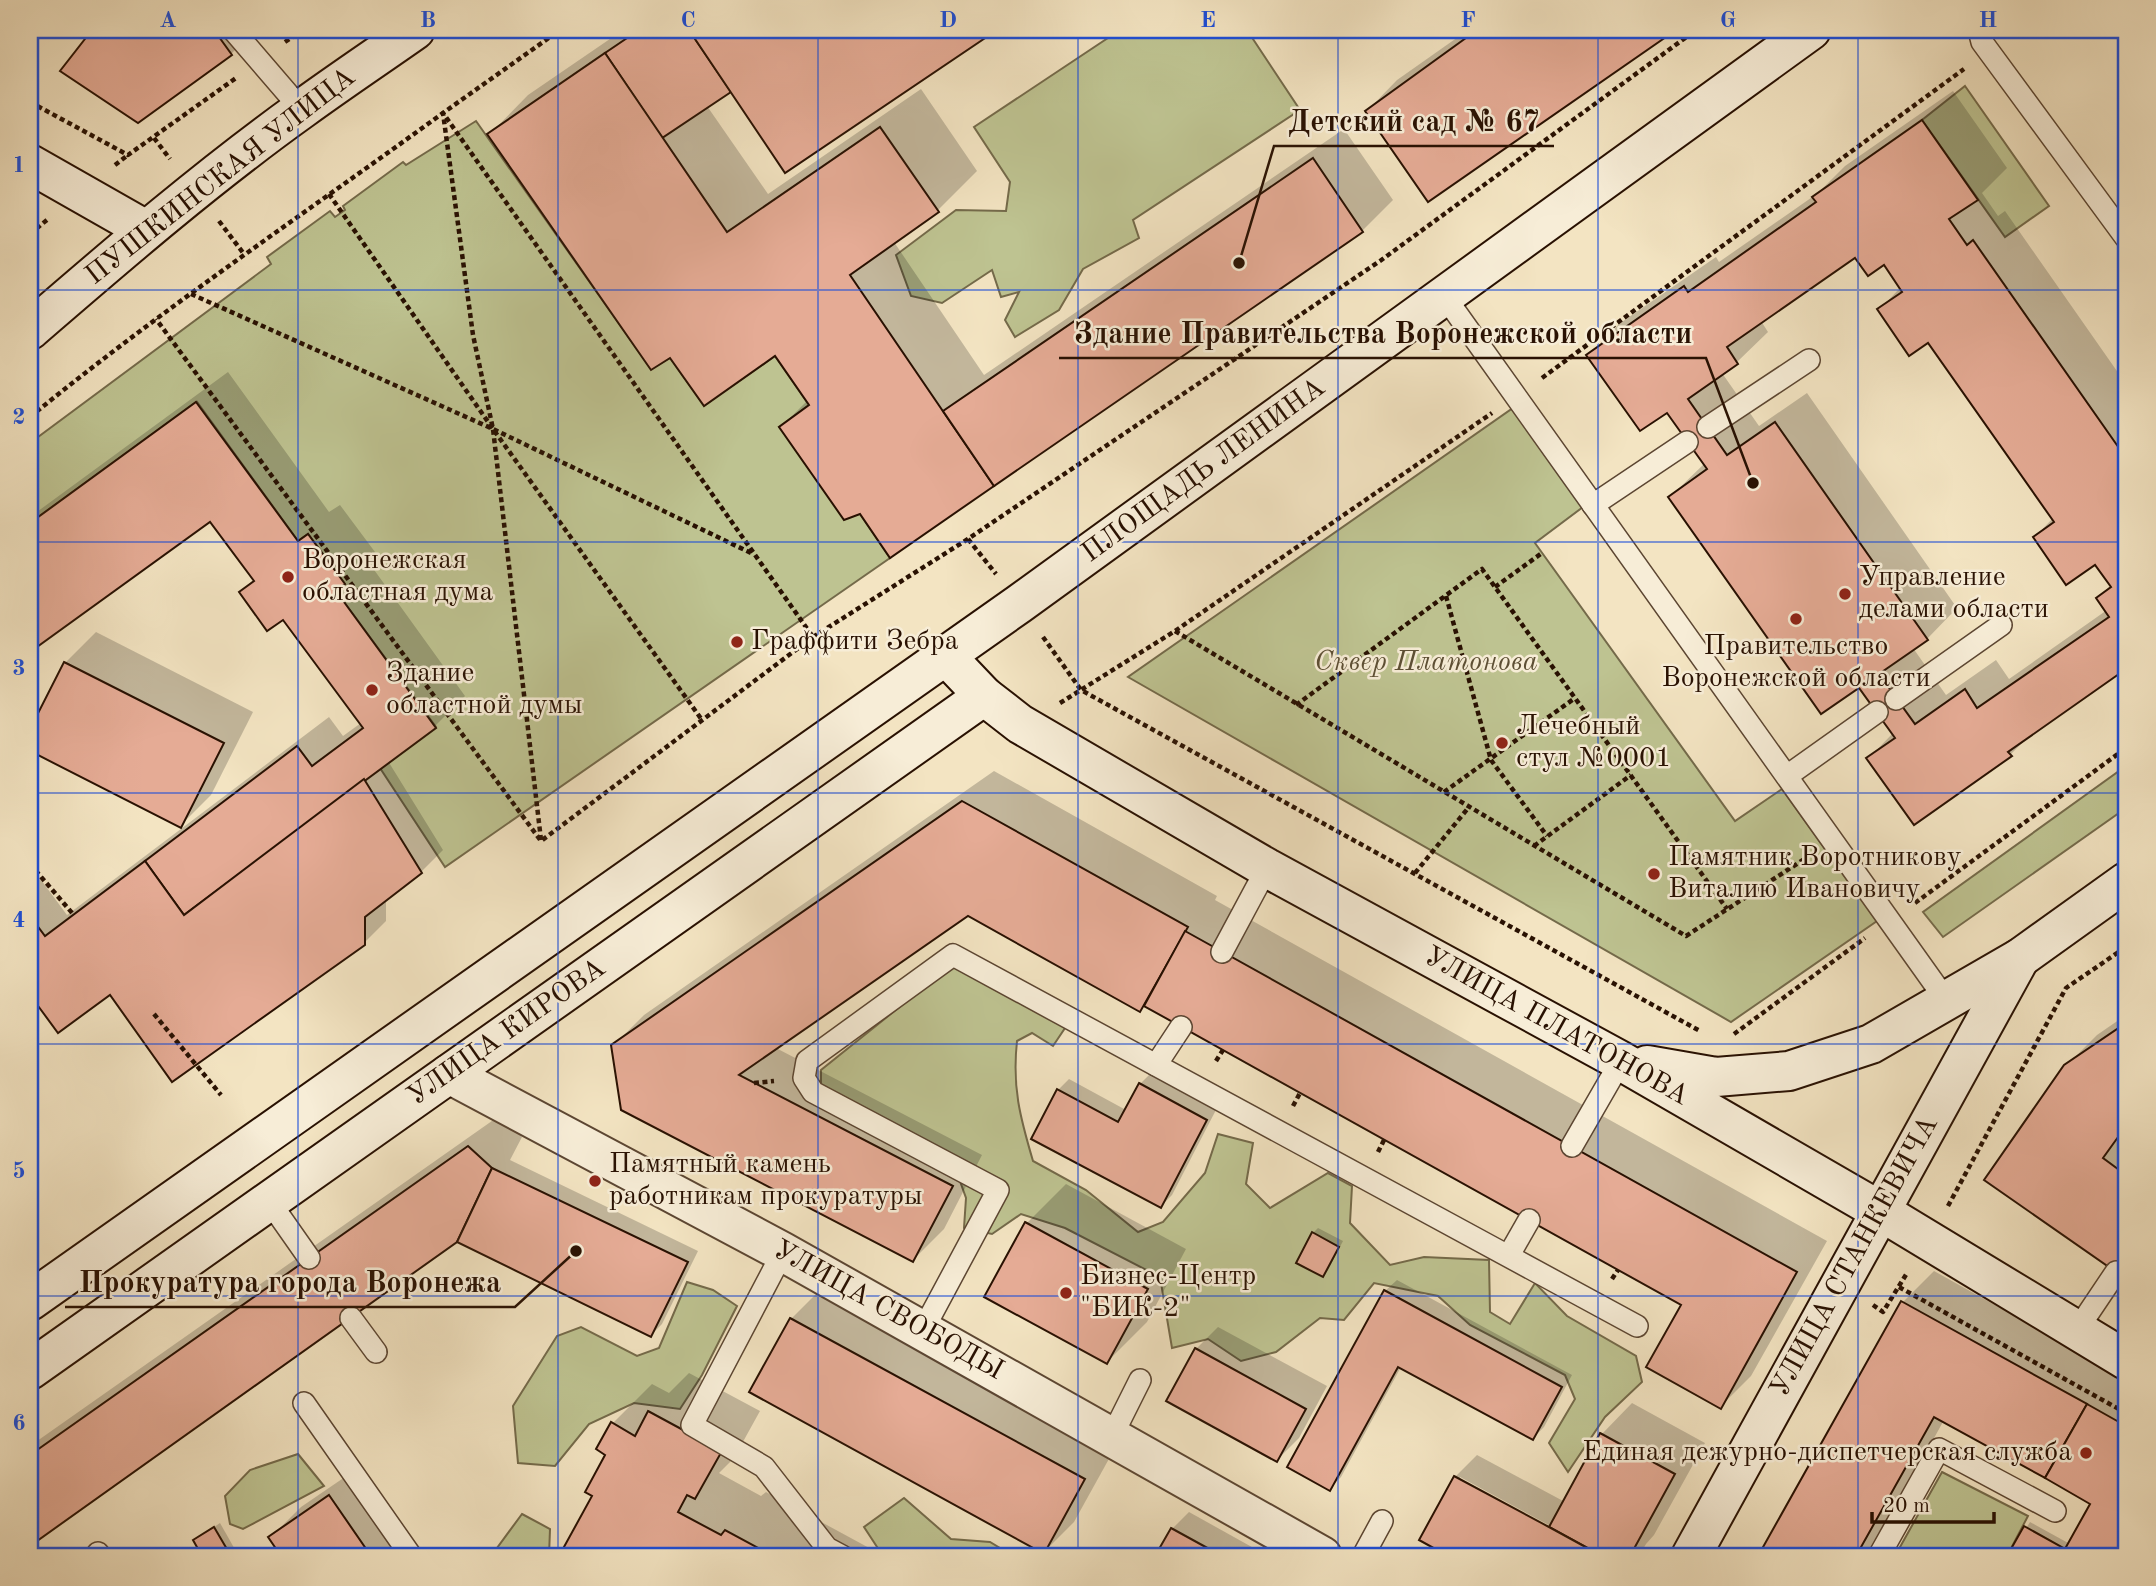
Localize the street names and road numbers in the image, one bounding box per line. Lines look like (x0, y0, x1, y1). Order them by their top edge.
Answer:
street label: ПУШКИНСКАЯ УЛИЦА (81, 63, 361, 291)
street label: ПЛОЩАДЬ ЛЕНИНА (1077, 374, 1331, 568)
street label: УЛИЦА ПЛАТОНОВА (1419, 943, 1693, 1111)
street label: УЛИЦА КИРОВА (403, 954, 611, 1112)
street label: УЛИЦА СТАНКЕВИЧА (1766, 1112, 1944, 1402)
street label: УЛИЦА СВОБОДЫ (768, 1236, 1008, 1386)

